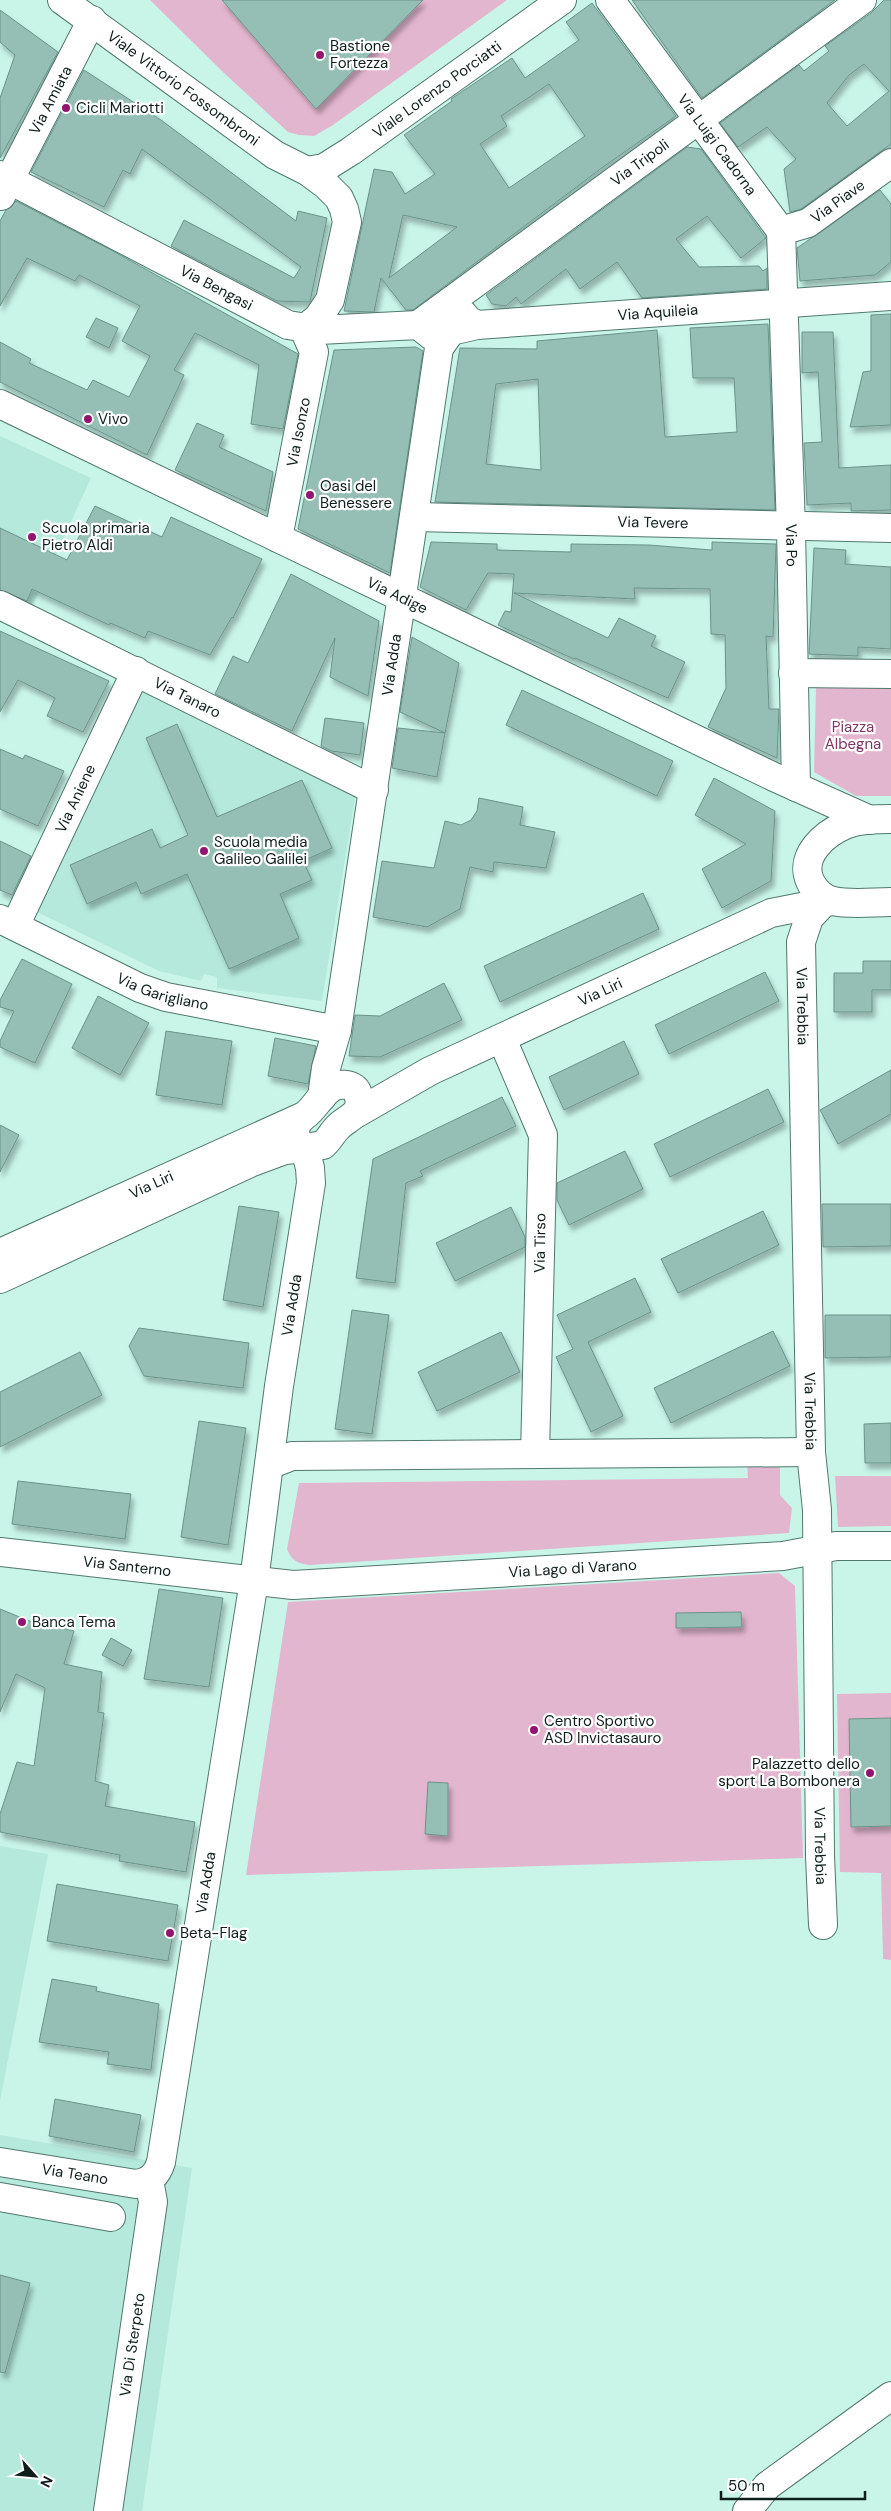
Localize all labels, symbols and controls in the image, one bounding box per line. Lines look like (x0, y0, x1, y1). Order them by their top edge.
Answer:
street label: Viale Vittorio Fossombroni (103, 26, 263, 150)
place label: Bastione Fortezza (330, 36, 390, 73)
street label: Viale Lorenzo Porciatti (368, 36, 506, 142)
marker: Bastione Fortezza (314, 49, 326, 61)
street label: Via Amiata (25, 62, 77, 138)
street label: Via Luigi Cadorna (673, 90, 761, 199)
place label: Cicli Mariotti (76, 98, 164, 118)
marker: Cicli Mariotti (60, 102, 72, 114)
street label: Via Tripoli (607, 134, 673, 191)
street label: Via Piave (807, 175, 869, 228)
street label: Via Bengasi (176, 260, 256, 315)
street label: Via Aquileia (617, 300, 699, 325)
street label: Via Isonzo (282, 396, 315, 468)
place label: Vivo (98, 409, 128, 429)
marker: Vivo (82, 413, 94, 425)
place label: Oasi del Benessere (320, 476, 392, 513)
marker: Oasi del Benessere (304, 489, 316, 501)
street label: Via Tevere (617, 512, 689, 533)
place label: Scuola primaria Pietro Aldi (42, 518, 150, 555)
street label: Via Po (781, 524, 802, 567)
marker: Scuola primaria Pietro Aldi (26, 531, 38, 543)
street label: Via Adige (364, 572, 431, 619)
street label: Via Adda (377, 633, 406, 697)
street label: Via Tanaro (151, 673, 224, 723)
park label: Piazza Albegna (825, 717, 881, 754)
street label: Via Aniene (51, 761, 100, 836)
place label: Scuola media Galileo Galilei (214, 832, 307, 869)
marker: Scuola media Galileo Galilei (198, 845, 210, 857)
street label: Via Trebbia (791, 967, 813, 1045)
street label: Via Garigliano (113, 968, 210, 1015)
street label: Via Liri (575, 973, 626, 1011)
street label: Via Liri (126, 1166, 177, 1203)
street label: Via Tirso (529, 1213, 551, 1273)
street label: Via Adda (277, 1273, 306, 1338)
street label: Via Trebbia (799, 1372, 821, 1450)
street label: Via Santerno (82, 1551, 172, 1581)
street label: Via Lago di Varano (508, 1555, 638, 1582)
place label: Banca Tema (32, 1612, 116, 1632)
marker: Banca Tema (16, 1616, 28, 1628)
place label: Centro Sportivo ASD Invictasauro (544, 1711, 661, 1748)
marker: Centro Sportivo ASD Invictasauro (528, 1724, 540, 1736)
place label: Palazzetto dello sport La Bombonera (718, 1754, 860, 1791)
marker: Palazzetto dello sport La Bombonera (864, 1767, 876, 1779)
street label: Via Trebbia (810, 1807, 831, 1885)
street label: Via Adda (191, 1850, 220, 1915)
place label: Beta-Flag (180, 1923, 247, 1943)
marker: Beta-Flag (164, 1927, 176, 1939)
street label: Via Teano (40, 2159, 110, 2189)
street label: Via Di Sterpeto (115, 2292, 150, 2398)
north arrow (10, 2451, 60, 2501)
scale bar (721, 2468, 865, 2500)
text: N (36, 2473, 57, 2491)
text: 50 m (728, 2476, 765, 2496)

